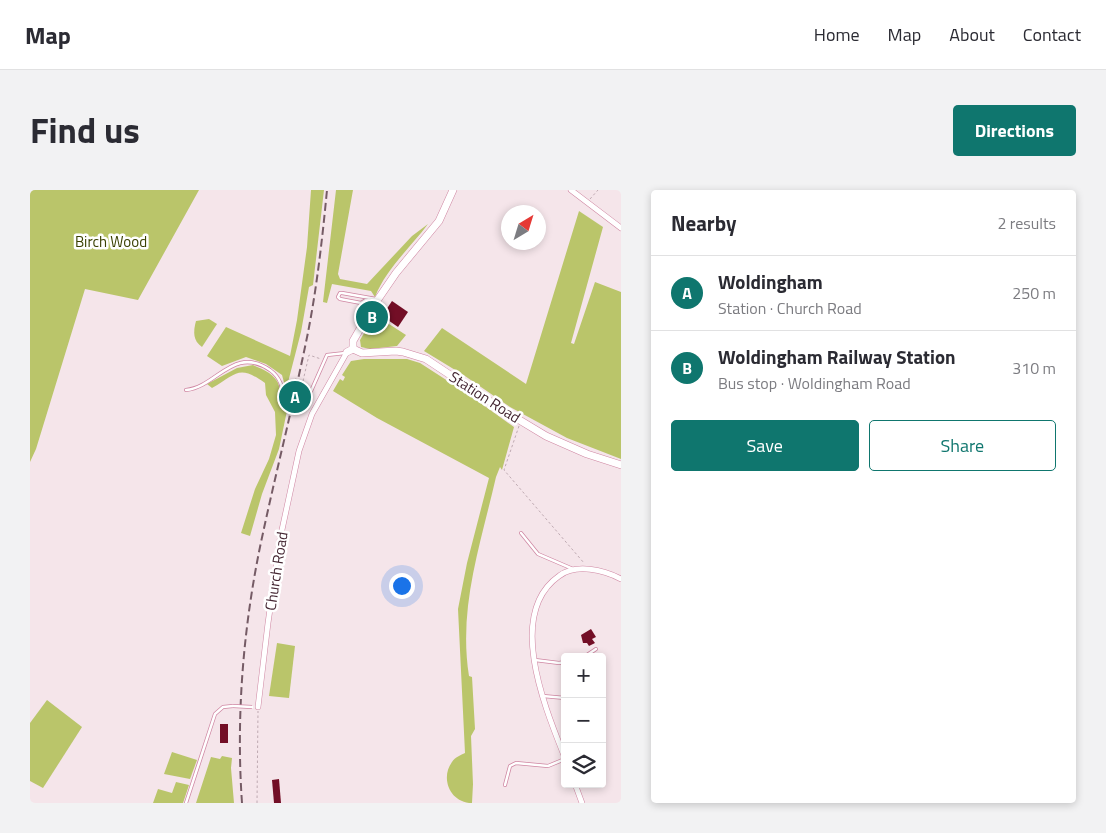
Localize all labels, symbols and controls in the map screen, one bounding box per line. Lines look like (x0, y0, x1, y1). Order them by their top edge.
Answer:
text: Map (25, 17, 71, 53)
text: Home (814, 21, 860, 48)
text: Map (888, 21, 921, 48)
text: About (949, 21, 995, 48)
text: Contact (1023, 21, 1081, 48)
text: Find us (30, 103, 140, 157)
button: Directions (953, 105, 1076, 156)
north arrow (501, 205, 546, 250)
text: Nearby (671, 207, 736, 239)
text: 2 results (997, 211, 1056, 235)
park label: Birch Wood (75, 230, 147, 253)
text: Woldingham (718, 267, 823, 296)
text: A (682, 281, 692, 305)
text: 250 m (1012, 281, 1056, 305)
text: Station · Church Road (718, 296, 862, 320)
pin: B (356, 298, 388, 336)
text: Woldingham Railway Station (718, 342, 956, 371)
text: B (682, 356, 692, 380)
text: 310 m (1012, 356, 1056, 380)
street label: Station Road (445, 365, 525, 429)
text: Bus stop · Woldingham Road (718, 371, 911, 395)
pin: A (279, 378, 311, 416)
button: Save (671, 420, 859, 471)
button: Share (869, 420, 1056, 471)
street label: Church Road (258, 530, 294, 612)
your location (389, 573, 415, 599)
map controls (561, 653, 606, 788)
button: + (561, 653, 606, 698)
button: − (561, 698, 606, 743)
button: layers (561, 743, 606, 788)

